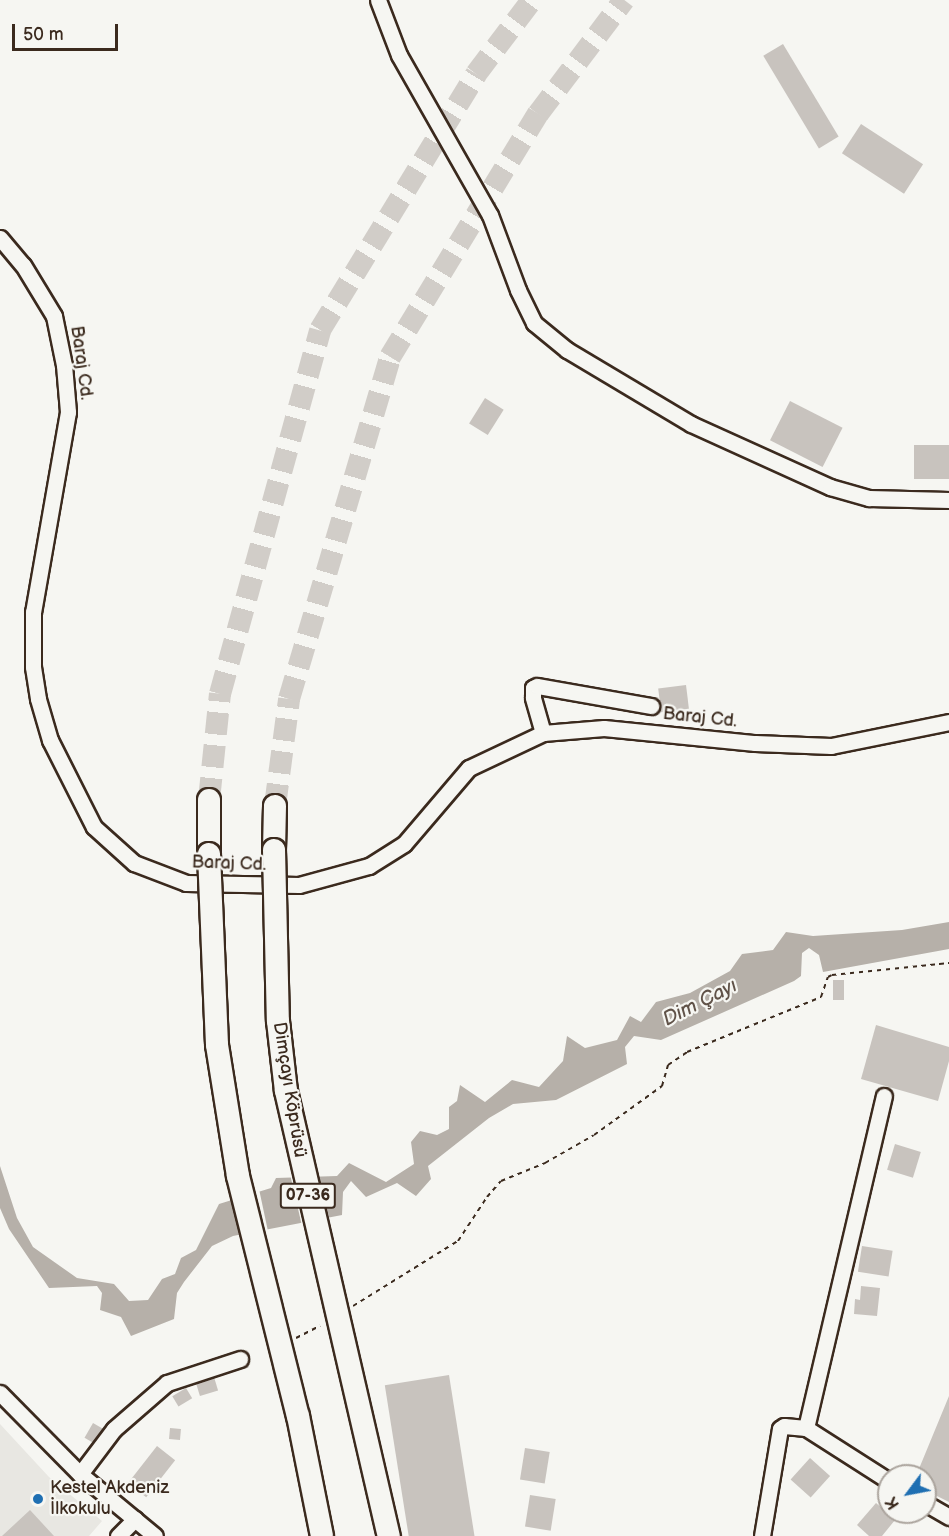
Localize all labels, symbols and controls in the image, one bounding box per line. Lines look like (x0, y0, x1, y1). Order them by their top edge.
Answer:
scale bar (15, 12, 122, 50)
text: 50 m (23, 24, 64, 45)
street label: Baraj Cd. (65, 325, 97, 401)
street label: Baraj Cd. (662, 703, 738, 733)
street label: Baraj Cd. (191, 852, 267, 876)
water label: Dim Çayı (659, 974, 741, 1032)
street label: Dimçayı Köprüsü (268, 1021, 310, 1159)
road number: 07-36 (280, 1183, 336, 1209)
north arrow (877, 1464, 937, 1524)
place label: Kestel Akdeniz İlkokulu (50, 1478, 169, 1520)
marker: Kestel Akdeniz İlkokulu (31, 1492, 45, 1506)
text: K (882, 1493, 904, 1512)

